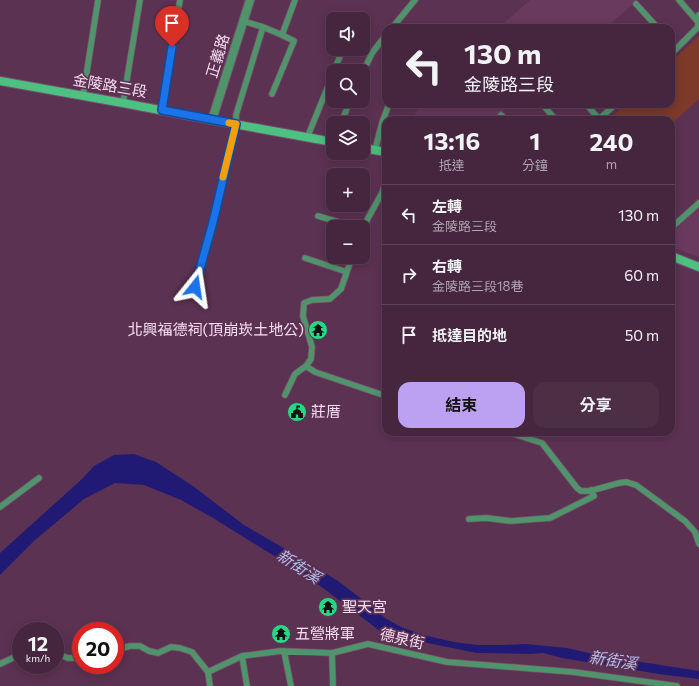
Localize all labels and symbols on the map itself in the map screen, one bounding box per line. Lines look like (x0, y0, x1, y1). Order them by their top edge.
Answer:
pin (155, 6, 189, 47)
street label: 正義路 (202, 32, 232, 80)
street label: 金陵路三段 (72, 70, 149, 100)
position arrow (174, 266, 216, 308)
temple icon: 北興福德祠(頂崩崁土地公) (307, 319, 329, 341)
place label: 北興福德祠(頂崩崁土地公) (127, 320, 304, 338)
public building icon: 莊厝 (286, 401, 308, 423)
place label: 莊厝 (311, 402, 341, 420)
water label: 新街溪 (274, 545, 326, 588)
temple icon: 聖天宮 (317, 596, 339, 618)
place label: 聖天宮 (342, 597, 387, 615)
speed limit sign: 20 (72, 622, 124, 674)
temple icon: 五營將軍 (270, 623, 292, 645)
place label: 五營將軍 (295, 624, 355, 642)
street label: 德泉街 (378, 624, 426, 652)
water label: 新街溪 (588, 646, 640, 673)

